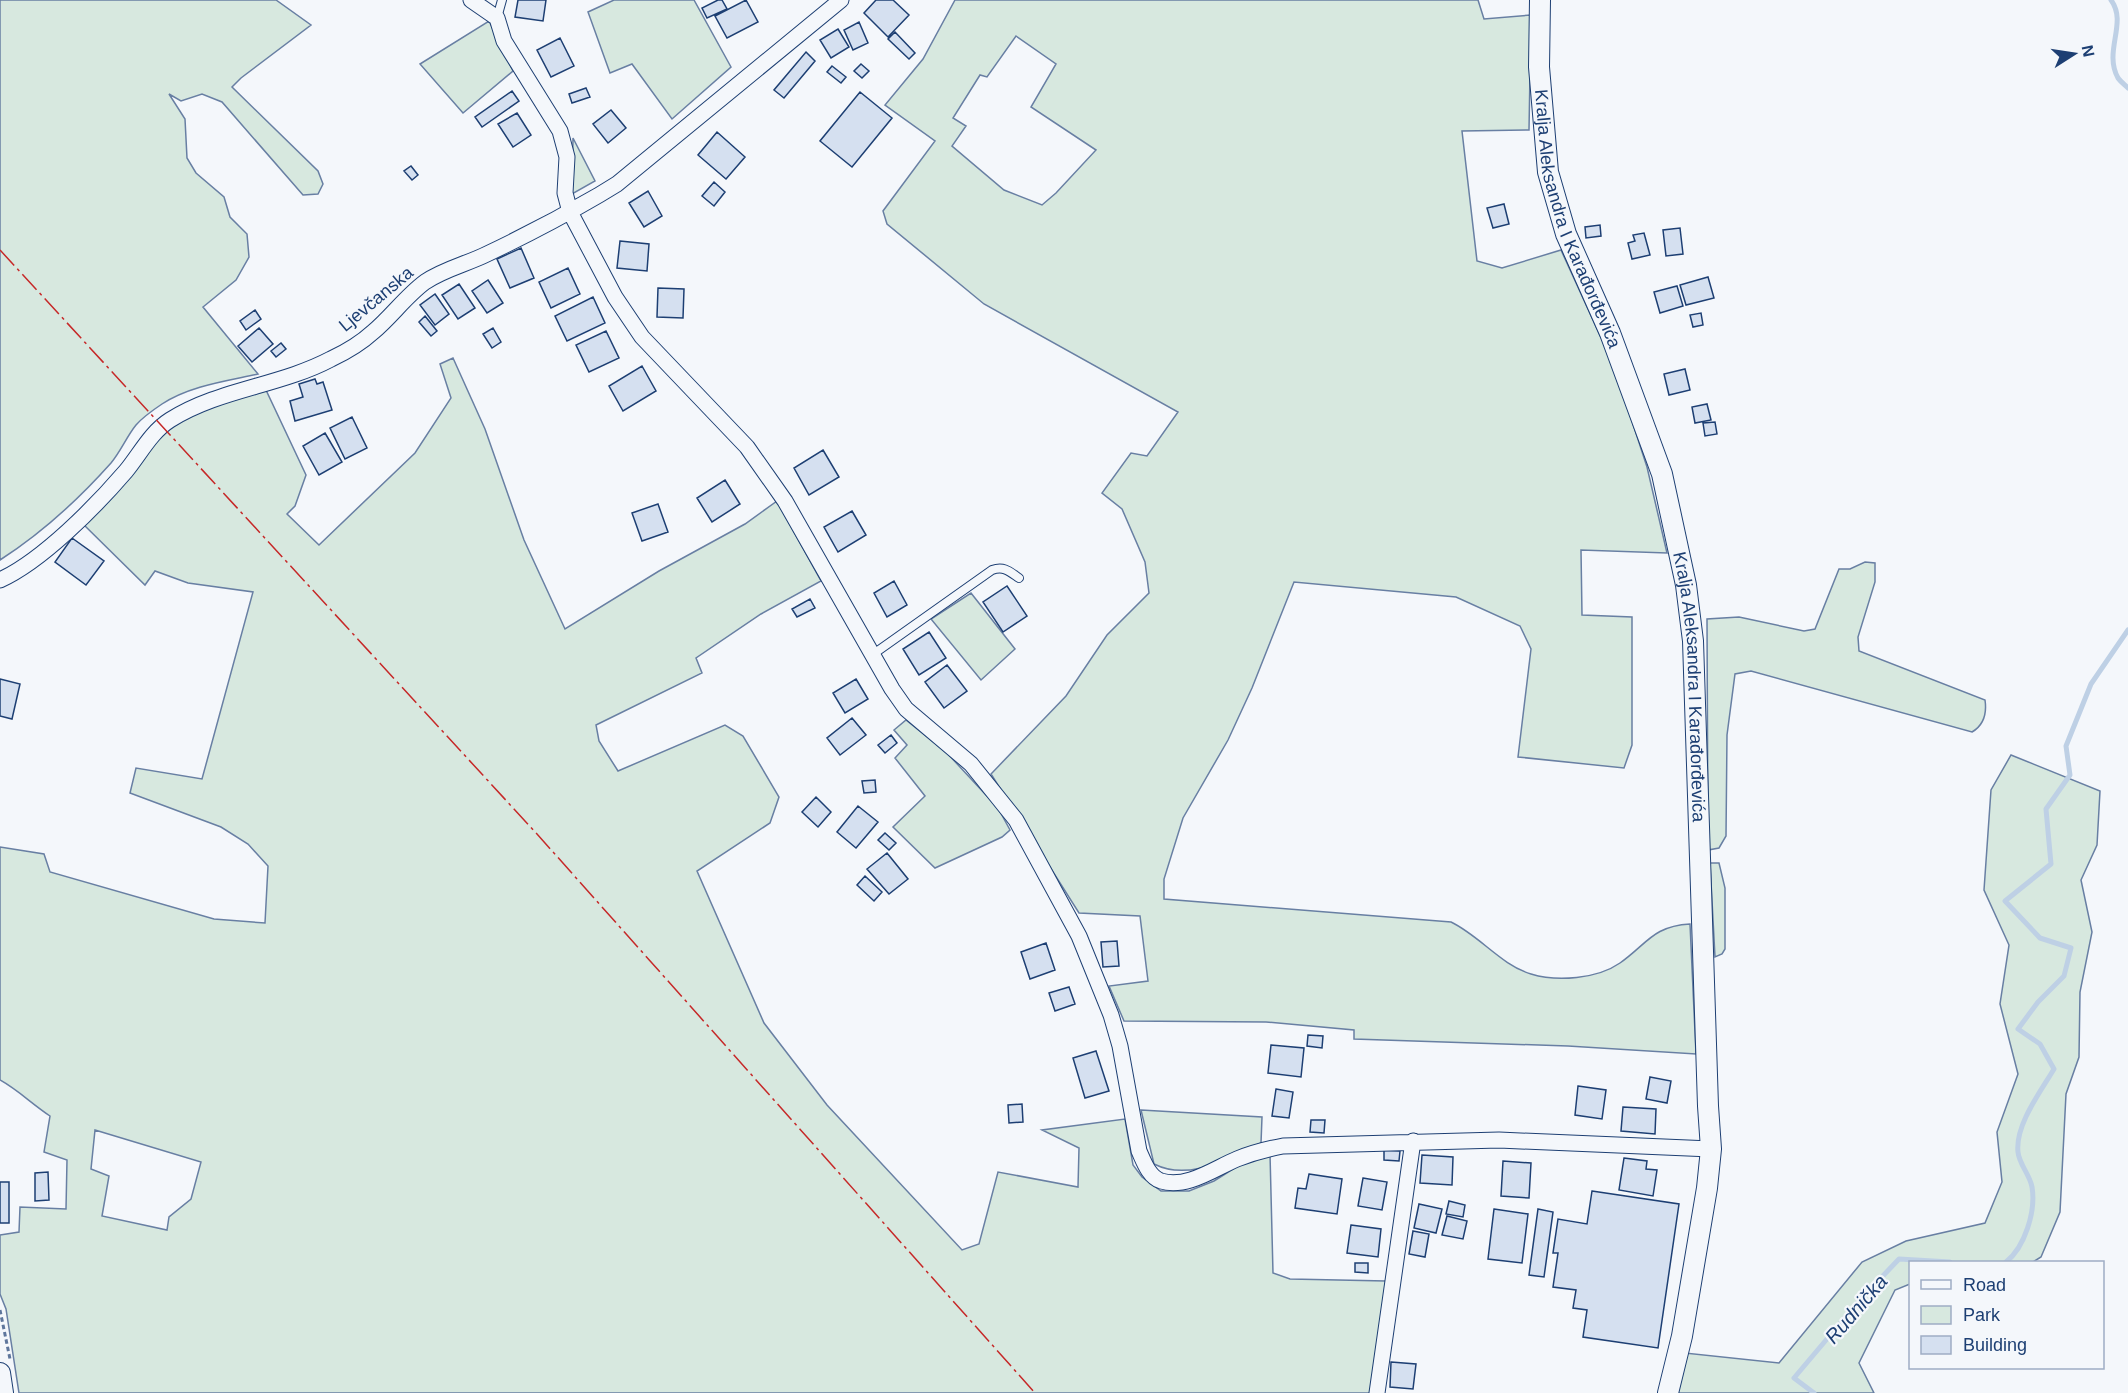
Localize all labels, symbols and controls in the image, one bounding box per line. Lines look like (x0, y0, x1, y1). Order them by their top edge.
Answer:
north arrow (2044, 24, 2104, 84)
text: N (2079, 44, 2098, 58)
street label: Kralja Aleksandra I Karađorđevića (1531, 88, 1625, 352)
street label: Ljevčanska (335, 262, 418, 336)
street label: Kralja Aleksandra I Karađorđevića (1669, 550, 1709, 823)
legend (1909, 1261, 2104, 1369)
water label: Rudnička (1820, 1270, 1892, 1348)
text: Road (1963, 1275, 2006, 1295)
text: Park (1963, 1305, 2001, 1325)
text: Building (1963, 1335, 2027, 1355)

